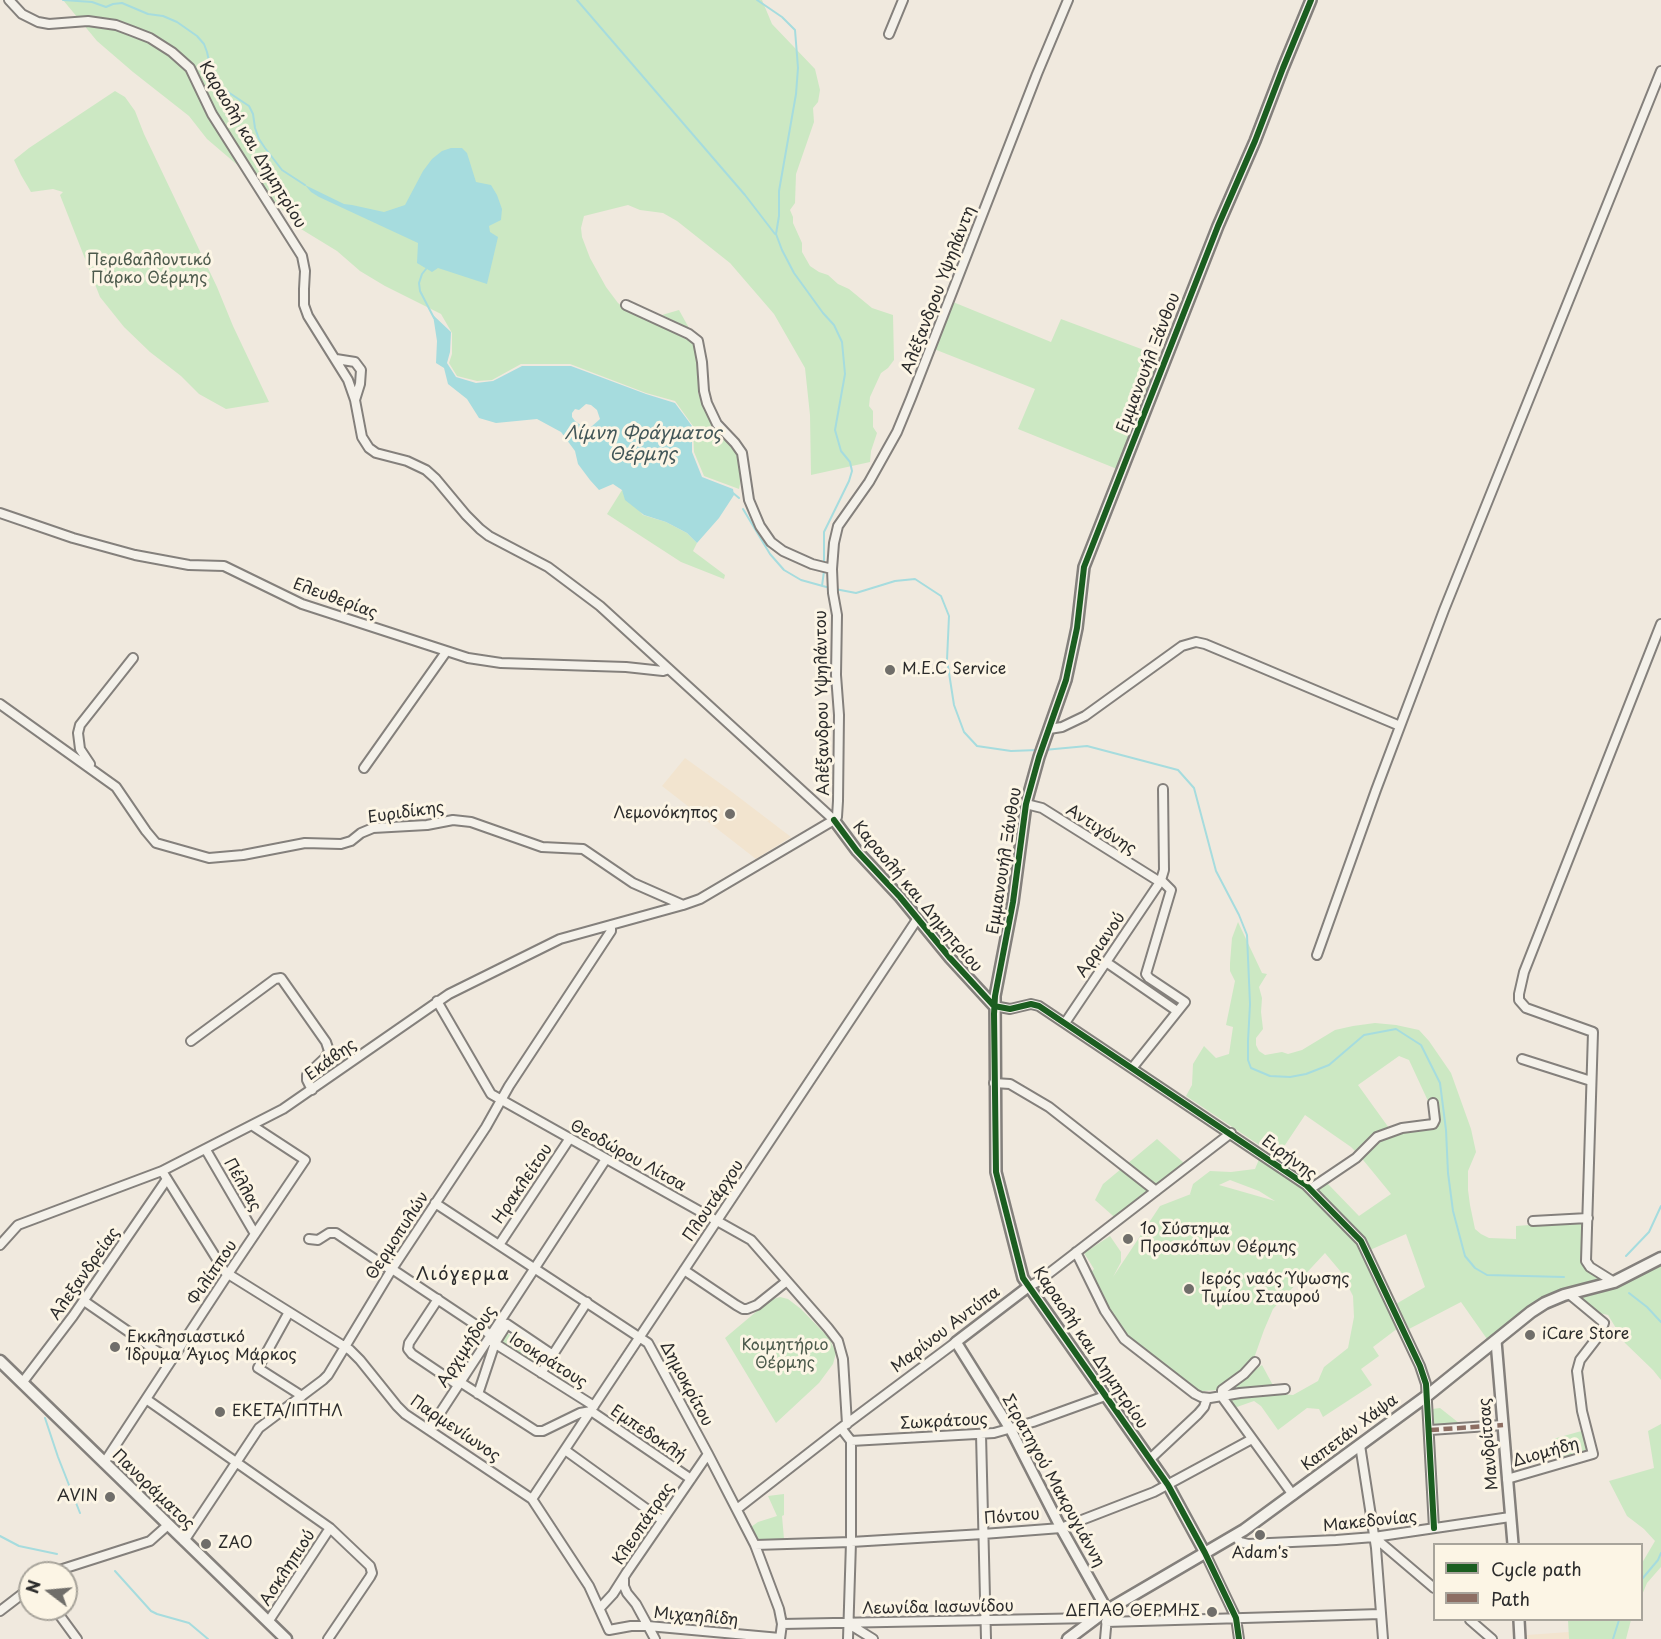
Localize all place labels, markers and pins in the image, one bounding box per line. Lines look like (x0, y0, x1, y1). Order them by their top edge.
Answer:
place label: M.E.C Service (902, 660, 1006, 680)
marker: M.E.C Service (883, 663, 897, 677)
place label: Λεμονόκηπος (613, 804, 718, 824)
marker: Λεμονόκηπος (723, 807, 737, 821)
place label: 1ο Σύστημα Προσκόπων Θέρμης (1140, 1220, 1296, 1258)
marker: 1ο Σύστημα Προσκόπων Θέρμης (1121, 1232, 1135, 1246)
place label: Ιερός ναός Ύψωσης Τιμίου Σταυρού (1201, 1270, 1350, 1308)
marker: Ιερός ναός Ύψωσης Τιμίου Σταυρού (1182, 1282, 1196, 1296)
place label: iCare Store (1542, 1325, 1629, 1345)
place label: Εκκλησιαστικό Ίδρυμα Άγιος Μάρκος (127, 1328, 297, 1366)
marker: iCare Store (1523, 1328, 1537, 1342)
marker: Εκκλησιαστικό Ίδρυμα Άγιος Μάρκος (108, 1340, 122, 1354)
place label: ΕΚΕΤΑ/ΙΠΤΗΛ (232, 1402, 342, 1422)
marker: ΕΚΕΤΑ/ΙΠΤΗΛ (213, 1405, 227, 1419)
place label: AVIN (57, 1487, 98, 1507)
marker: AVIN (103, 1490, 117, 1504)
marker: Adam's (1253, 1528, 1267, 1542)
place label: ZAO (218, 1534, 253, 1554)
marker: ZAO (199, 1537, 213, 1551)
place label: Adam's (1232, 1544, 1288, 1564)
place label: ΔΕΠΑΘ ΘΕΡΜΗΣ (1066, 1602, 1200, 1622)
marker: ΔΕΠΑΘ ΘΕΡΜΗΣ (1205, 1605, 1219, 1619)

